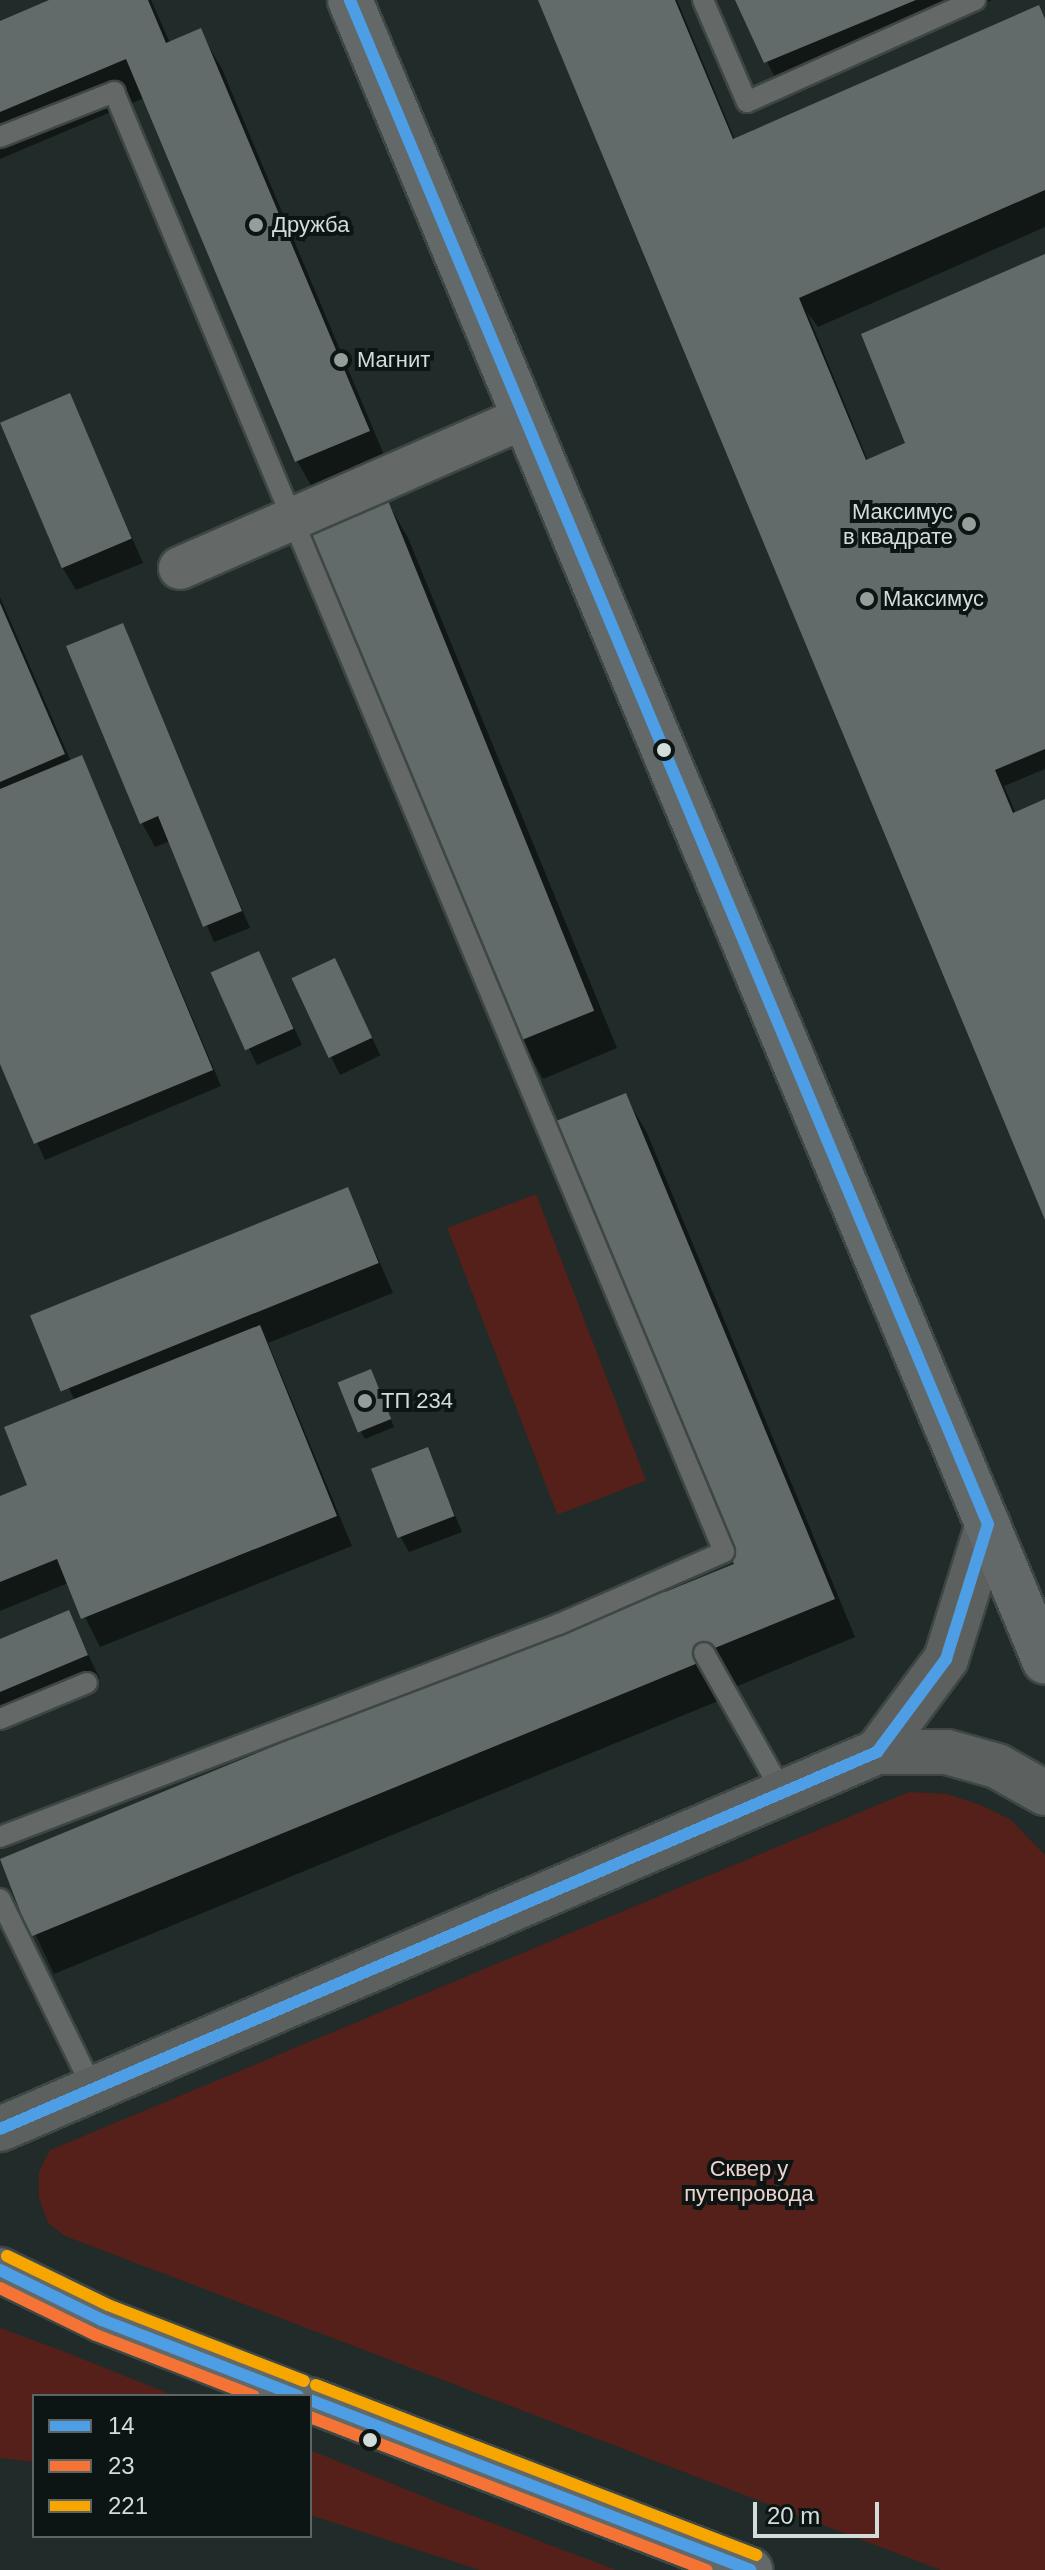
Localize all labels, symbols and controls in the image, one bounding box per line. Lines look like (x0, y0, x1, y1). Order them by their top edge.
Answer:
place label: Дружба (272, 212, 349, 238)
marker: Дружба (247, 216, 265, 234)
place label: Магнит (357, 347, 430, 373)
marker: Магнит (332, 351, 350, 369)
place label: Максимус в квадрате (843, 498, 953, 550)
marker: Максимус в квадрате (960, 515, 978, 533)
place label: Максимус (883, 586, 984, 612)
marker: Максимус (858, 590, 876, 608)
unlabelled marker (656, 742, 672, 758)
place label: ТП 234 (381, 1388, 453, 1414)
marker: ТП 234 (356, 1392, 374, 1410)
park label: Сквер у путепровода (684, 2155, 814, 2206)
legend (32, 2394, 312, 2538)
text: 14 (108, 2412, 135, 2439)
unlabelled marker (362, 2432, 378, 2448)
text: 23 (108, 2452, 135, 2479)
scale bar (757, 2486, 883, 2536)
text: 221 (108, 2492, 148, 2519)
text: 20 m (767, 2502, 820, 2529)

